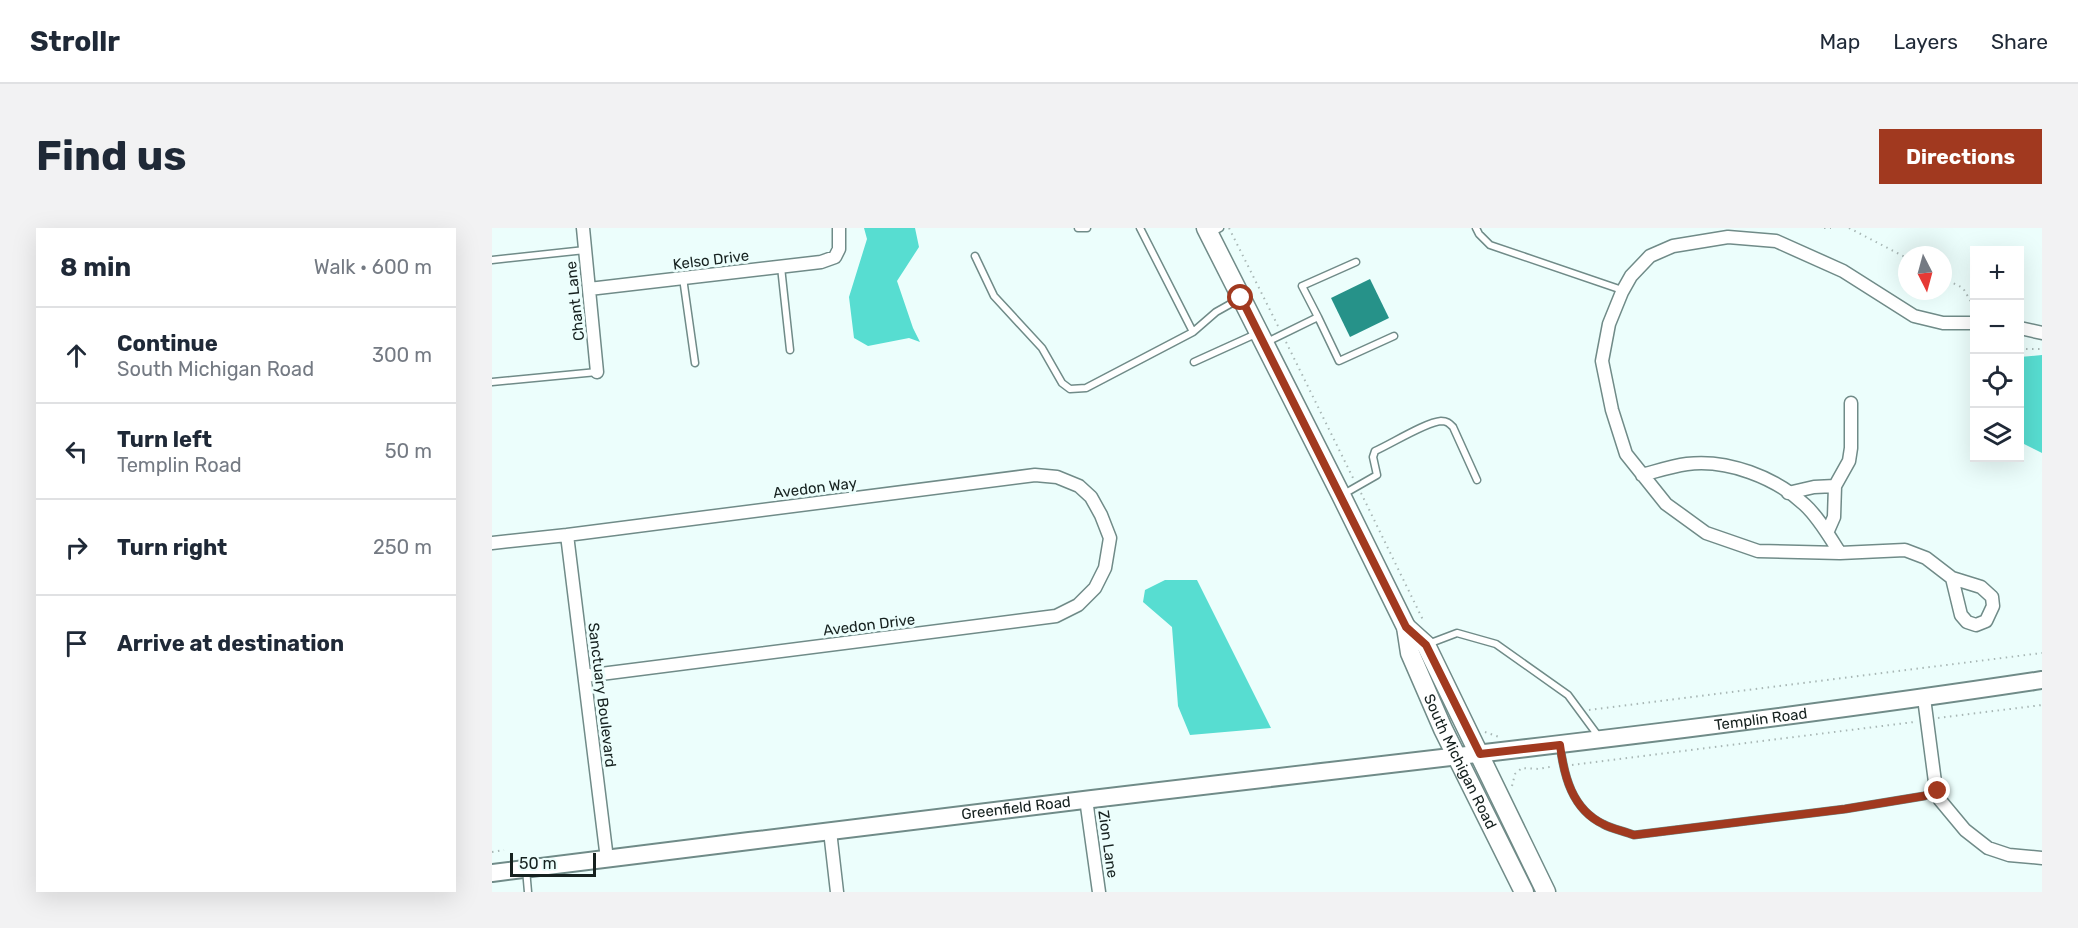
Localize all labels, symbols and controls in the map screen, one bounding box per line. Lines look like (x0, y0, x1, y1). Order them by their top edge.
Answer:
text: Strollr (30, 25, 120, 58)
text: Map (1819, 29, 1860, 54)
text: Layers (1893, 29, 1958, 54)
text: Share (1991, 29, 2048, 54)
button: Directions (1879, 129, 2042, 184)
text: Find us (36, 131, 187, 181)
street label: Kelso Drive (672, 246, 750, 274)
north arrow (1898, 246, 1952, 300)
map controls (1970, 246, 2024, 462)
button: + (1970, 246, 2024, 300)
text: 8 min (60, 252, 131, 283)
text: Walk · 600 m (314, 255, 432, 279)
street label: Chant Lane (562, 260, 588, 342)
route start (1227, 284, 1253, 310)
button: − (1970, 300, 2024, 354)
text: Continue (117, 330, 218, 357)
icon: ahead (60, 339, 93, 372)
text: 300 m (372, 343, 432, 367)
button: locate (1970, 354, 2024, 408)
text: South Michigan Road (117, 357, 314, 381)
button: layers (1970, 408, 2024, 462)
text: Turn left (117, 426, 212, 453)
icon: left (60, 435, 93, 468)
text: 50 m (385, 439, 432, 463)
text: Templin Road (117, 453, 242, 477)
street label: Avedon Way (772, 474, 858, 502)
icon: right (60, 531, 93, 564)
text: Turn right (117, 534, 227, 561)
text: 250 m (373, 535, 432, 559)
street label: Avedon Drive (822, 610, 916, 640)
street label: Sanctuary Boulevard (584, 622, 620, 768)
icon: arrive (60, 627, 93, 660)
text: Arrive at destination (117, 630, 344, 657)
street label: South Michigan Road (1420, 691, 1500, 832)
street label: Templin Road (1713, 704, 1808, 734)
route end (1924, 777, 1950, 803)
street label: Greenfield Road (960, 793, 1072, 823)
street label: Zion Lane (1094, 809, 1122, 879)
scale bar (510, 850, 596, 878)
text: 50 m (519, 854, 557, 873)

